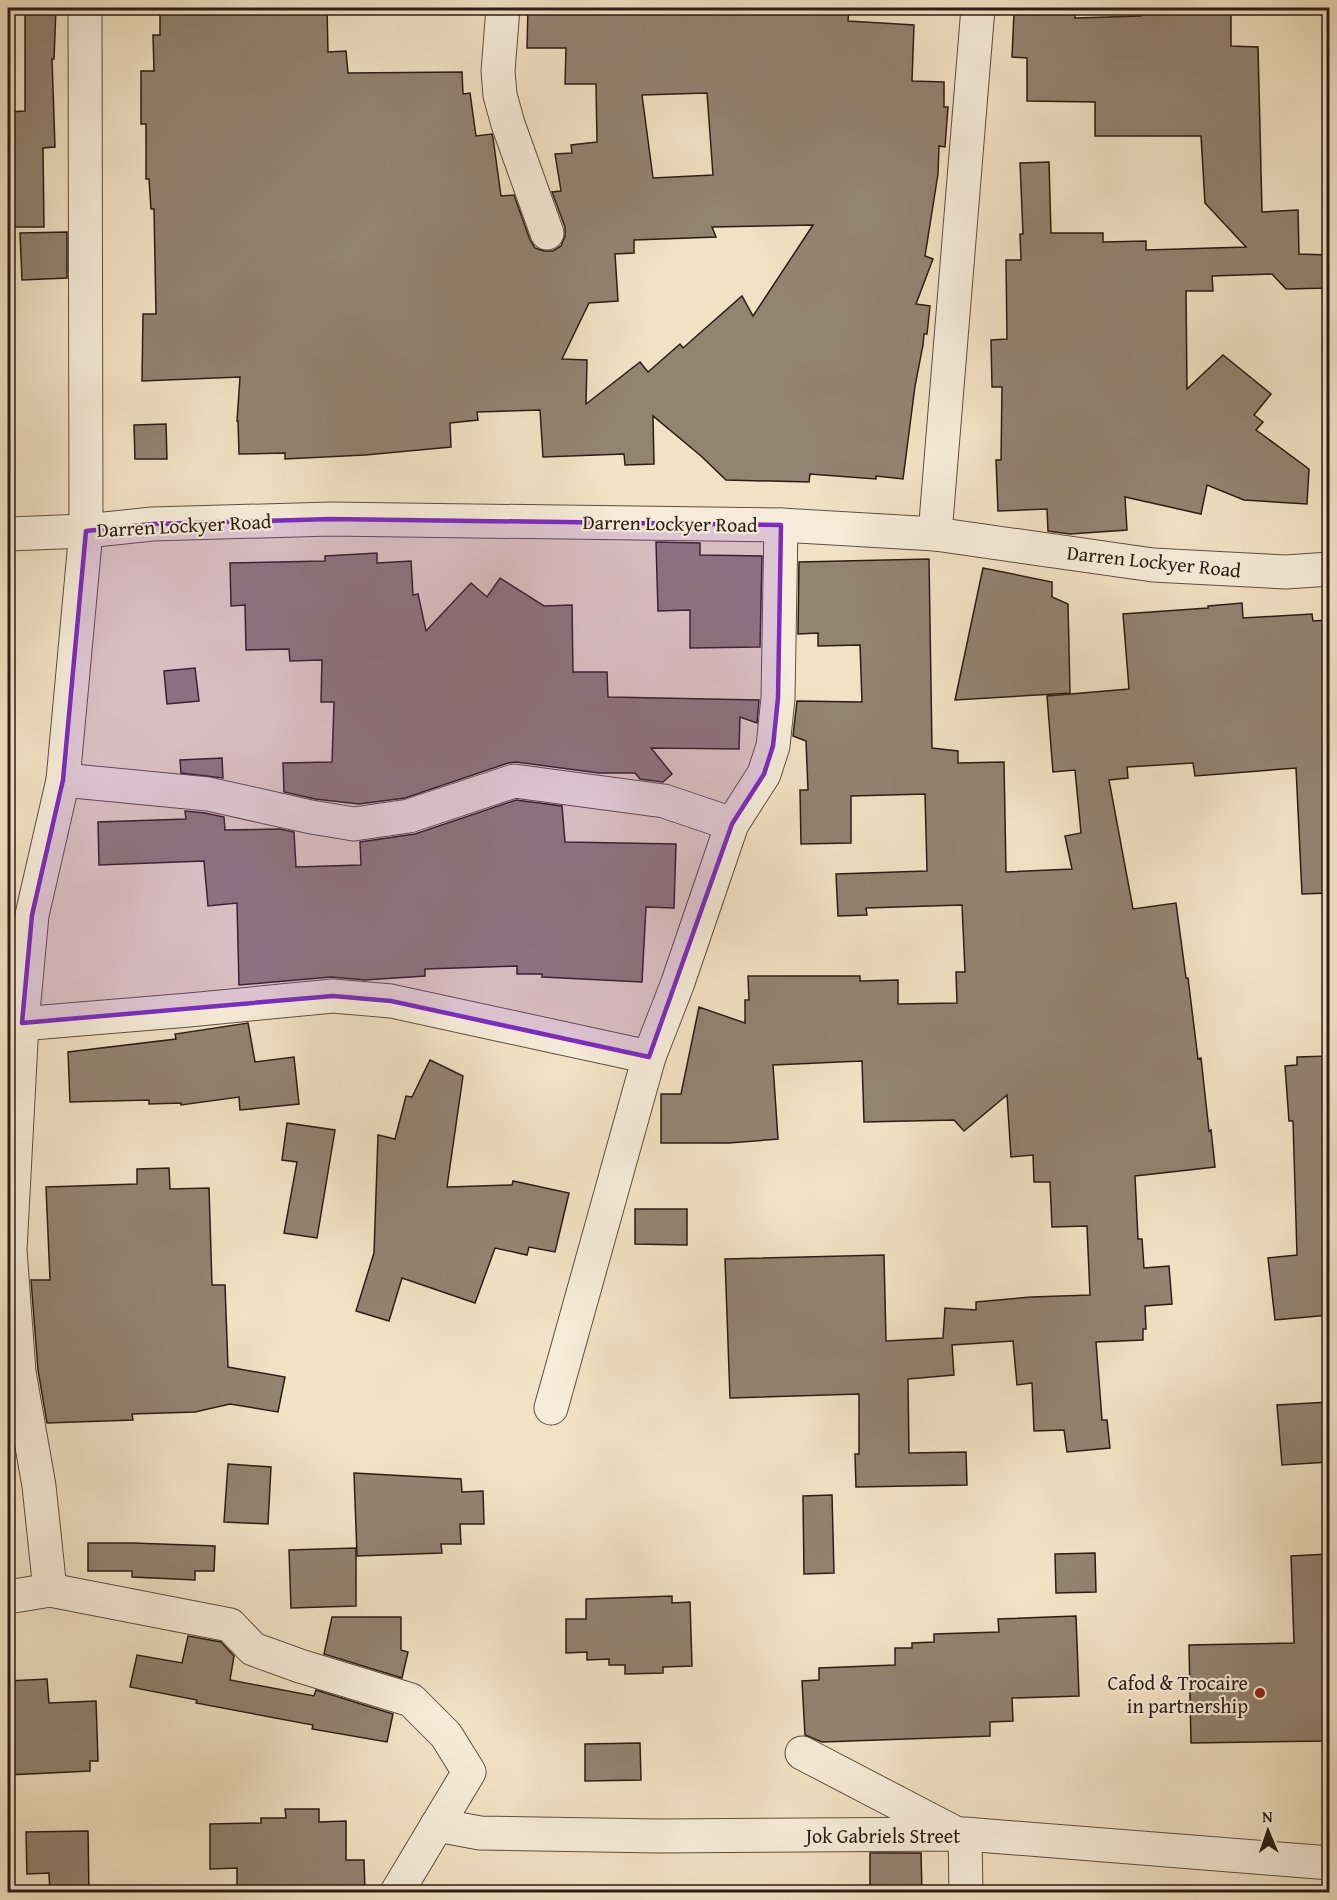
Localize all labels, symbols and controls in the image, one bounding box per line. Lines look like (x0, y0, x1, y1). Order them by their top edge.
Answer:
street label: Darren Lockyer Road (96, 506, 272, 544)
street label: Darren Lockyer Road (582, 507, 758, 539)
street label: Darren Lockyer Road (1066, 537, 1243, 585)
place label: Cafod & Trocaire in partnership (1107, 1668, 1248, 1720)
marker: Cafod & Trocaire in partnership (1253, 1686, 1267, 1700)
north arrow (1238, 1801, 1298, 1861)
text: N (1262, 1804, 1274, 1828)
street label: Jok Gabriels Street (803, 1821, 960, 1850)

